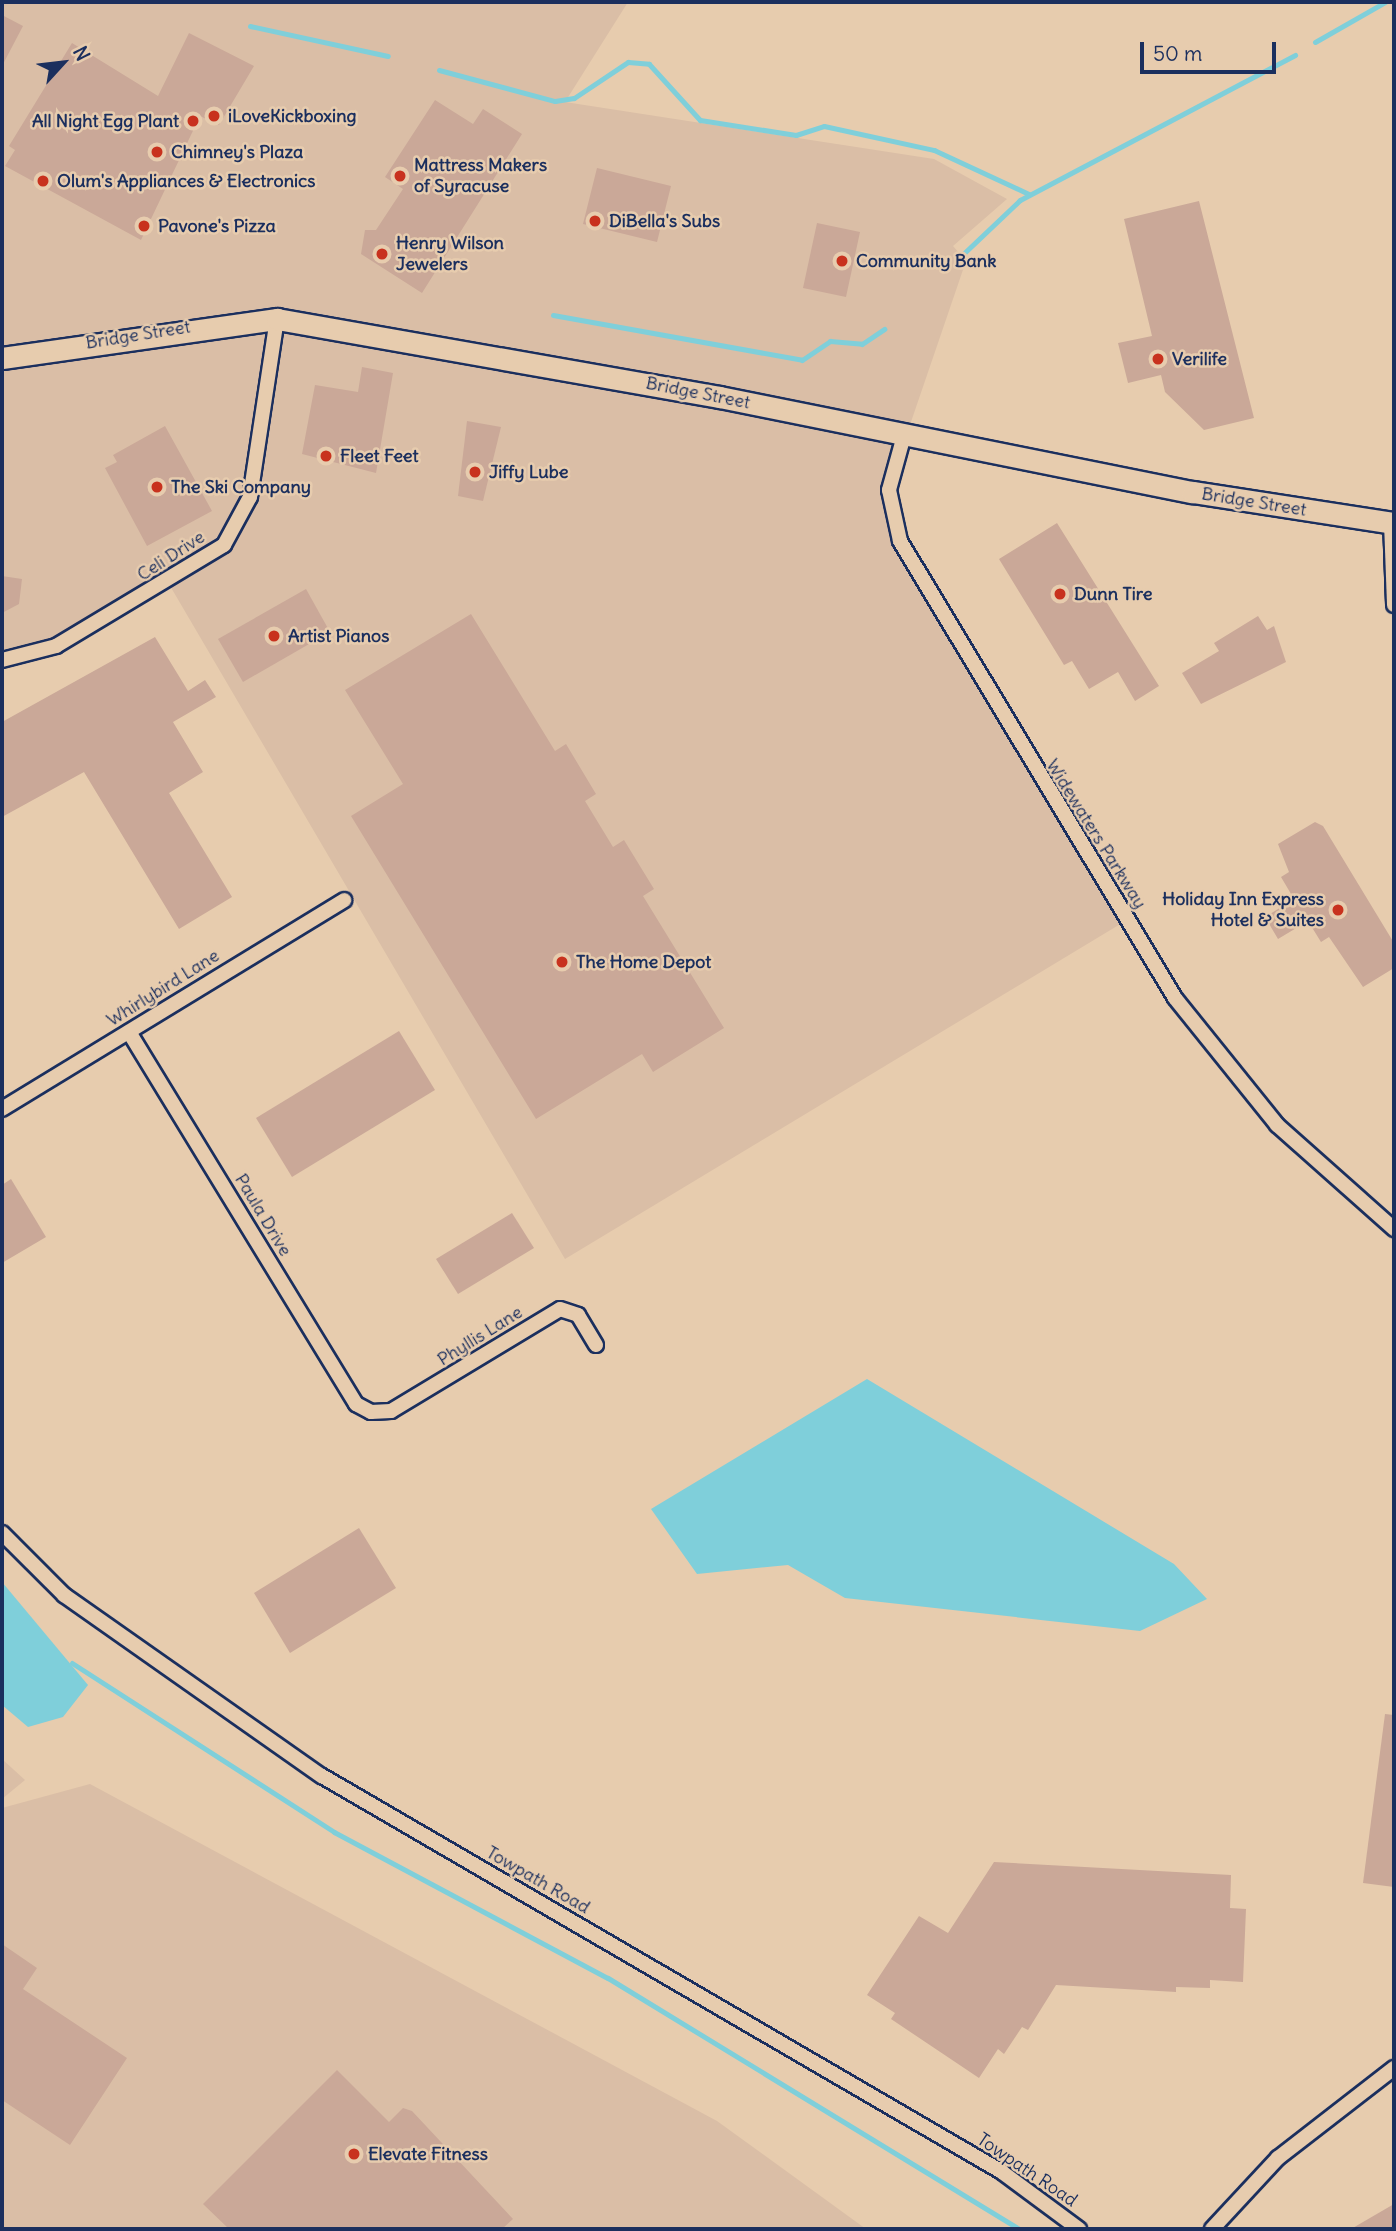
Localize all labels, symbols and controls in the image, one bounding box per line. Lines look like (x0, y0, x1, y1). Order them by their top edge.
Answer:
north arrow (28, 28, 98, 98)
scale bar (1144, 28, 1280, 72)
text: 50 m (1153, 40, 1202, 67)
text: N (68, 42, 95, 65)
place label: iLoveKickboxing (228, 105, 357, 127)
marker: iLoveKickboxing (206, 108, 222, 124)
place label: All Night Egg Plant (32, 110, 179, 132)
marker: All Night Egg Plant (185, 113, 201, 129)
place label: Chimney's Plaza (171, 141, 303, 163)
marker: Chimney's Plaza (149, 144, 165, 160)
place label: Mattress Makers of Syracuse (414, 155, 547, 198)
marker: Mattress Makers of Syracuse (392, 168, 408, 184)
place label: Olum's Appliances & Electronics (57, 170, 315, 192)
marker: Olum's Appliances & Electronics (35, 173, 51, 189)
place label: DiBella's Subs (609, 210, 720, 232)
marker: DiBella's Subs (587, 213, 603, 229)
place label: Pavone's Pizza (158, 215, 276, 237)
marker: Pavone's Pizza (136, 218, 152, 234)
place label: Henry Wilson Jewelers (396, 233, 504, 276)
marker: Henry Wilson Jewelers (374, 246, 390, 262)
place label: Community Bank (856, 250, 996, 272)
marker: Community Bank (834, 253, 850, 269)
street label: Bridge Street (84, 316, 192, 354)
place label: Verilife (1172, 348, 1227, 370)
marker: Verilife (1150, 351, 1166, 367)
street label: Bridge Street (644, 372, 752, 414)
place label: Fleet Feet (340, 445, 419, 467)
marker: Fleet Feet (318, 448, 334, 464)
place label: Jiffy Lube (489, 461, 568, 483)
marker: Jiffy Lube (467, 464, 483, 480)
place label: The Ski Company (171, 476, 311, 498)
marker: The Ski Company (149, 479, 165, 495)
street label: Bridge Street (1200, 483, 1308, 521)
street label: Celi Drive (133, 526, 209, 586)
place label: Dunn Tire (1074, 583, 1152, 605)
marker: Dunn Tire (1052, 586, 1068, 602)
place label: Artist Pianos (288, 625, 389, 647)
marker: Artist Pianos (266, 628, 282, 644)
street label: Widewaters Parkway (1041, 755, 1151, 913)
place label: Holiday Inn Express Hotel & Suites (1162, 889, 1324, 932)
marker: Holiday Inn Express Hotel & Suites (1330, 902, 1346, 918)
street label: Whirlybird Lane (103, 945, 223, 1031)
place label: The Home Depot (576, 951, 711, 973)
marker: The Home Depot (554, 954, 570, 970)
street label: Paula Drive (230, 1170, 296, 1260)
street label: Phyllis Lane (434, 1301, 526, 1371)
street label: Towpath Road (482, 1842, 594, 1918)
street label: Towpath Road (973, 2129, 1081, 2211)
place label: Elevate Fitness (368, 2143, 488, 2165)
marker: Elevate Fitness (346, 2146, 362, 2162)

